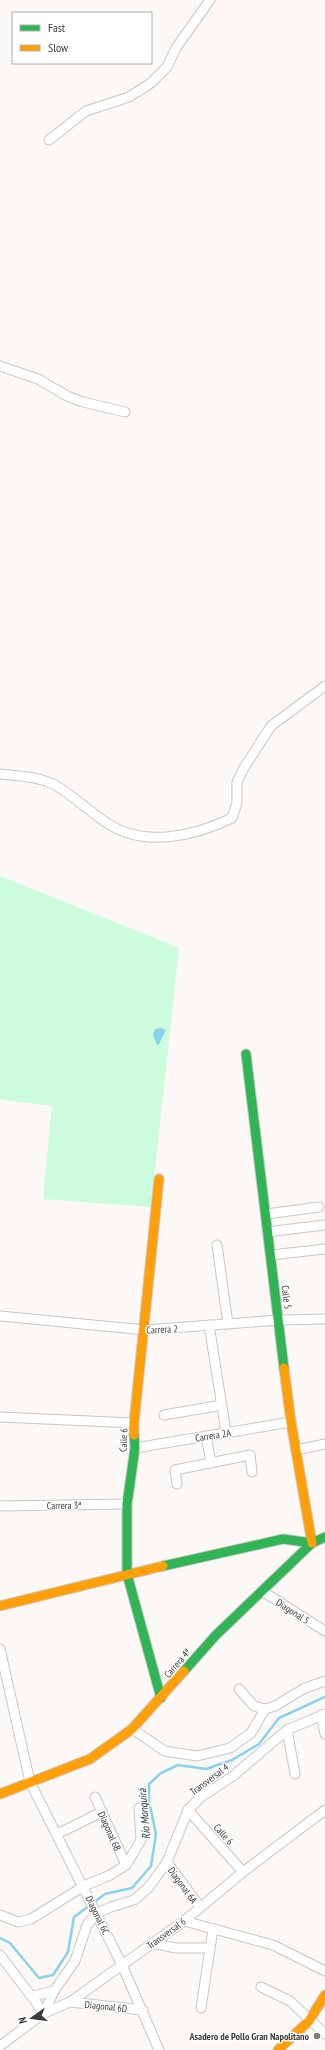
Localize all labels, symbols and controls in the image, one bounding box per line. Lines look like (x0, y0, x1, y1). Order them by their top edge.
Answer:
legend (12, 12, 152, 64)
text: Fast (48, 20, 66, 35)
text: Slow (48, 40, 69, 55)
street label: Calle 5 (278, 1284, 295, 1310)
street label: Carrera 2 (146, 1322, 178, 1337)
street label: Carrera 2A (194, 1426, 232, 1445)
street label: Calle 6 (117, 1427, 130, 1452)
street label: Carrera 3ª (47, 1499, 81, 1512)
street label: Diagonal 5 (274, 1596, 312, 1627)
street label: Carrera 4ª (161, 1646, 194, 1681)
street label: Transversal 4 (187, 1760, 232, 1798)
water label: Río Monquirá (135, 1788, 153, 1840)
street label: Diagonal 6B (95, 1809, 124, 1853)
street label: Calle 6 (211, 1821, 237, 1848)
street label: Diagonal 6A (165, 1864, 200, 1906)
street label: Diagonal 6C (83, 1894, 113, 1937)
street label: Transversal 6 (144, 1915, 189, 1952)
north arrow (12, 1998, 52, 2038)
street label: Diagonal 6D (84, 1998, 128, 2015)
text: N (15, 2016, 30, 2025)
place label: Asadero de Pollo Gran Napolitano (189, 2030, 310, 2043)
marker: Asadero de Pollo Gran Napolitano (312, 2031, 322, 2041)

